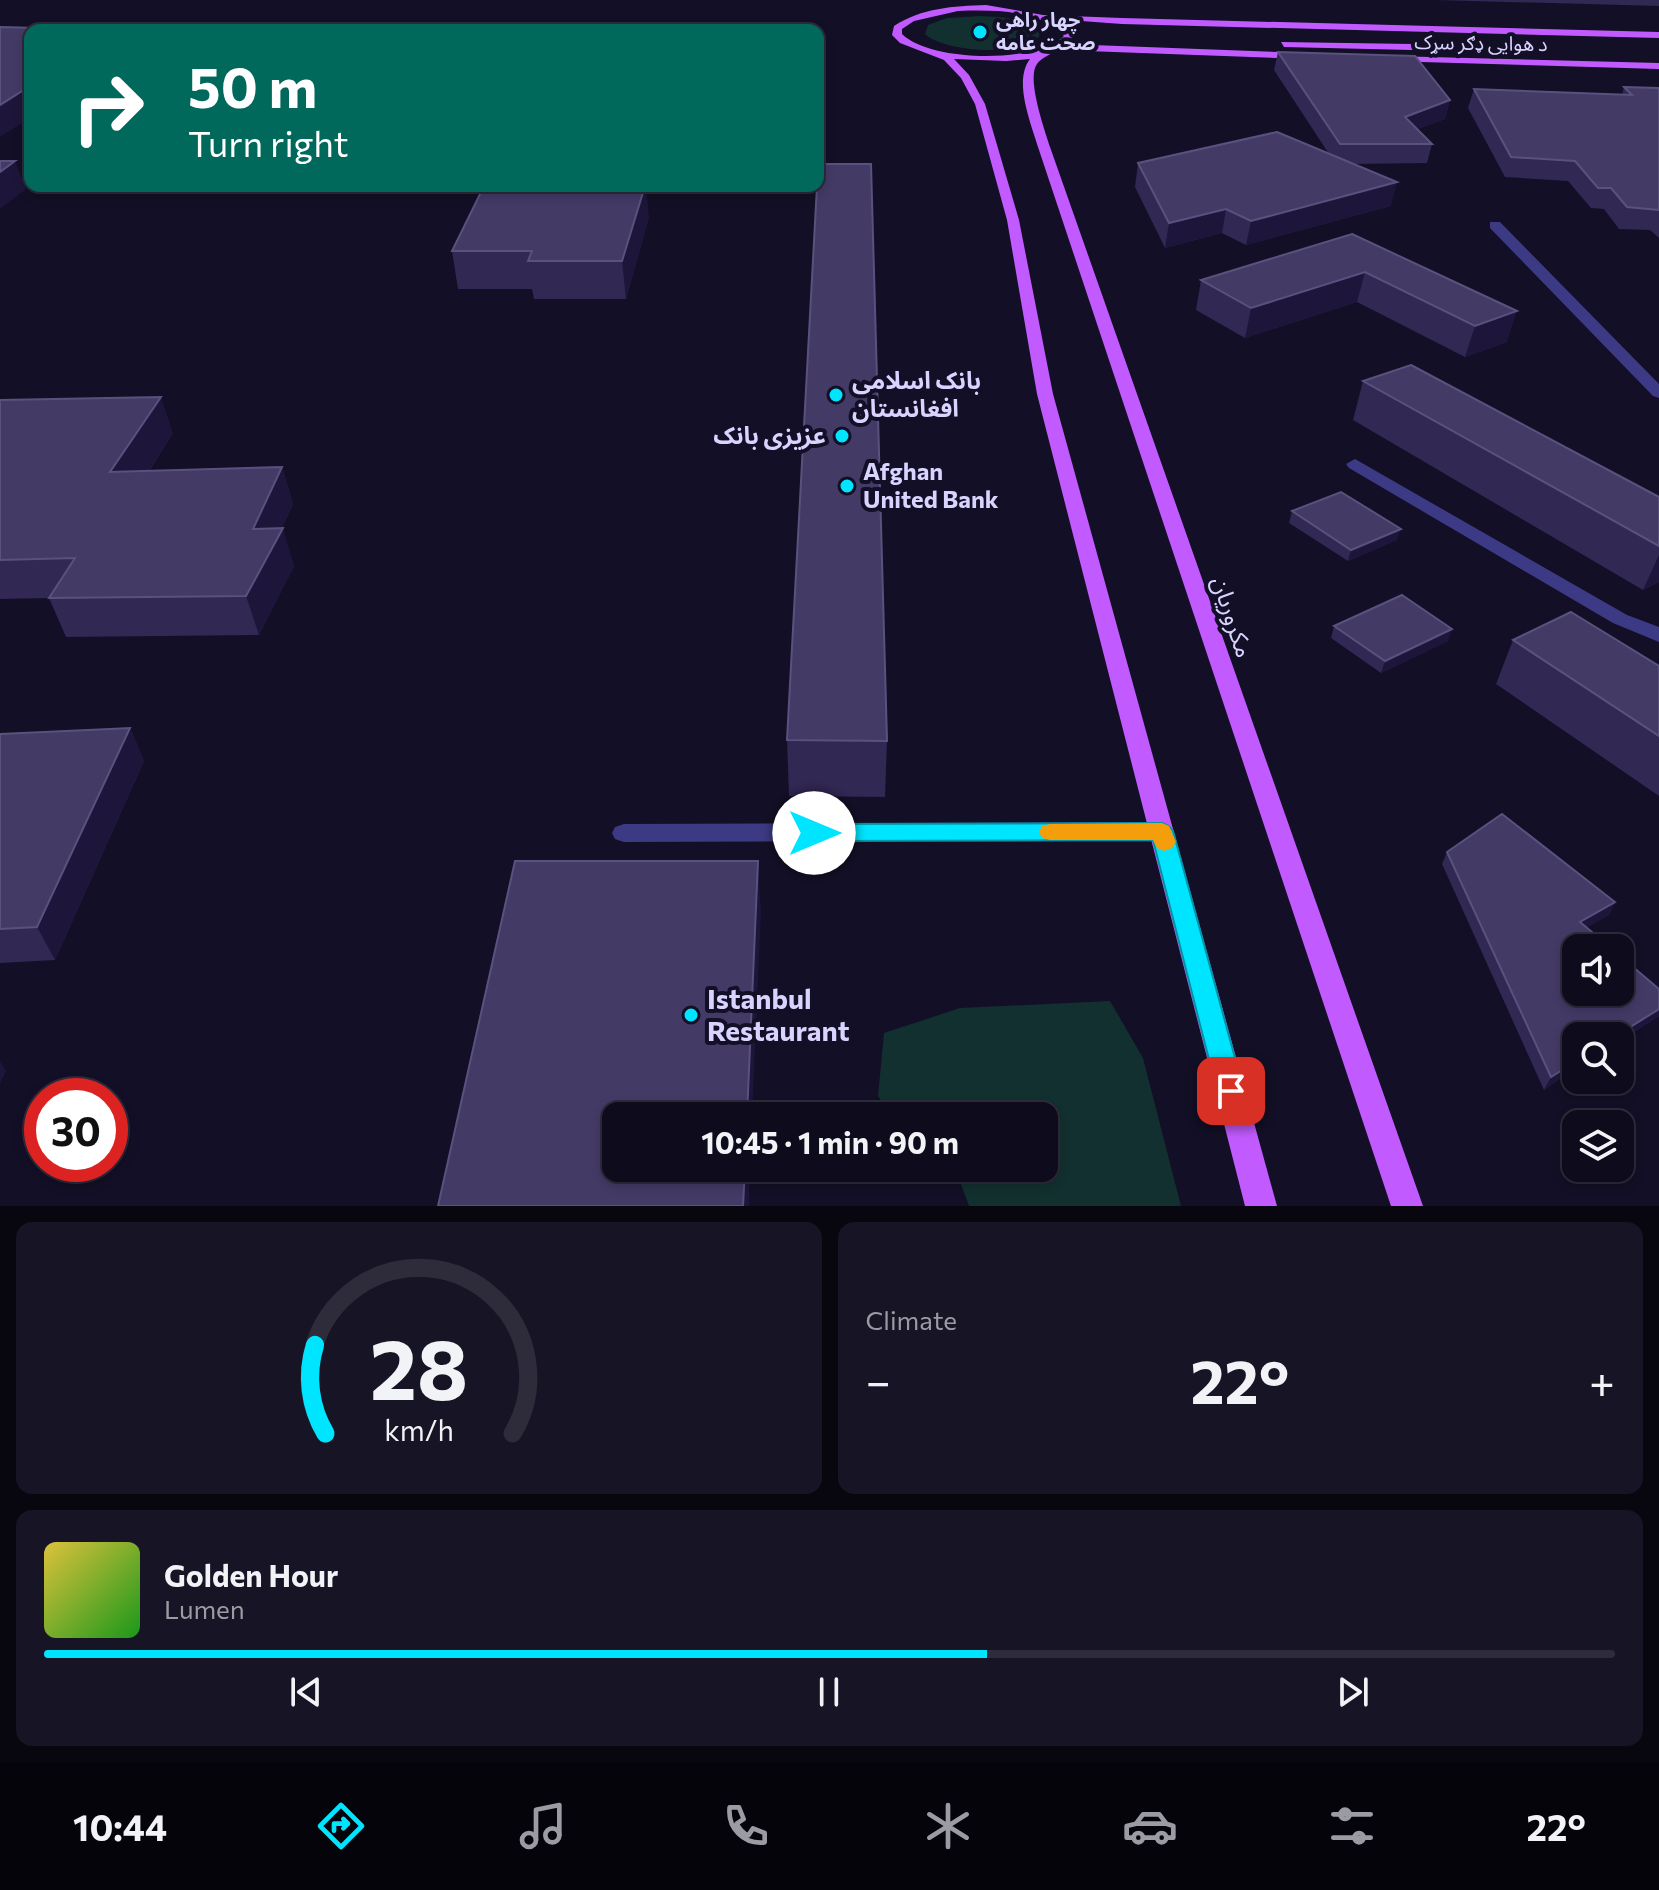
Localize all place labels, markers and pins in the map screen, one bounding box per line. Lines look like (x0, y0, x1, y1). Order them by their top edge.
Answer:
place label: چهار راهی صحت عامه (996, 7, 1095, 54)
marker: چهار راهی صحت عامه (971, 23, 989, 41)
place label: بانک اسلامی افغانستان (852, 365, 981, 423)
marker: بانک اسلامی افغانستان (827, 386, 845, 404)
place label: عزیزی بانک (713, 420, 826, 450)
marker: عزیزی بانک (833, 427, 851, 445)
place label: Afghan United Bank (863, 456, 999, 513)
marker: Afghan United Bank (838, 477, 856, 495)
place label: Istanbul Restaurant (707, 981, 850, 1047)
marker: Istanbul Restaurant (682, 1006, 700, 1024)
pin (1197, 1057, 1265, 1125)

